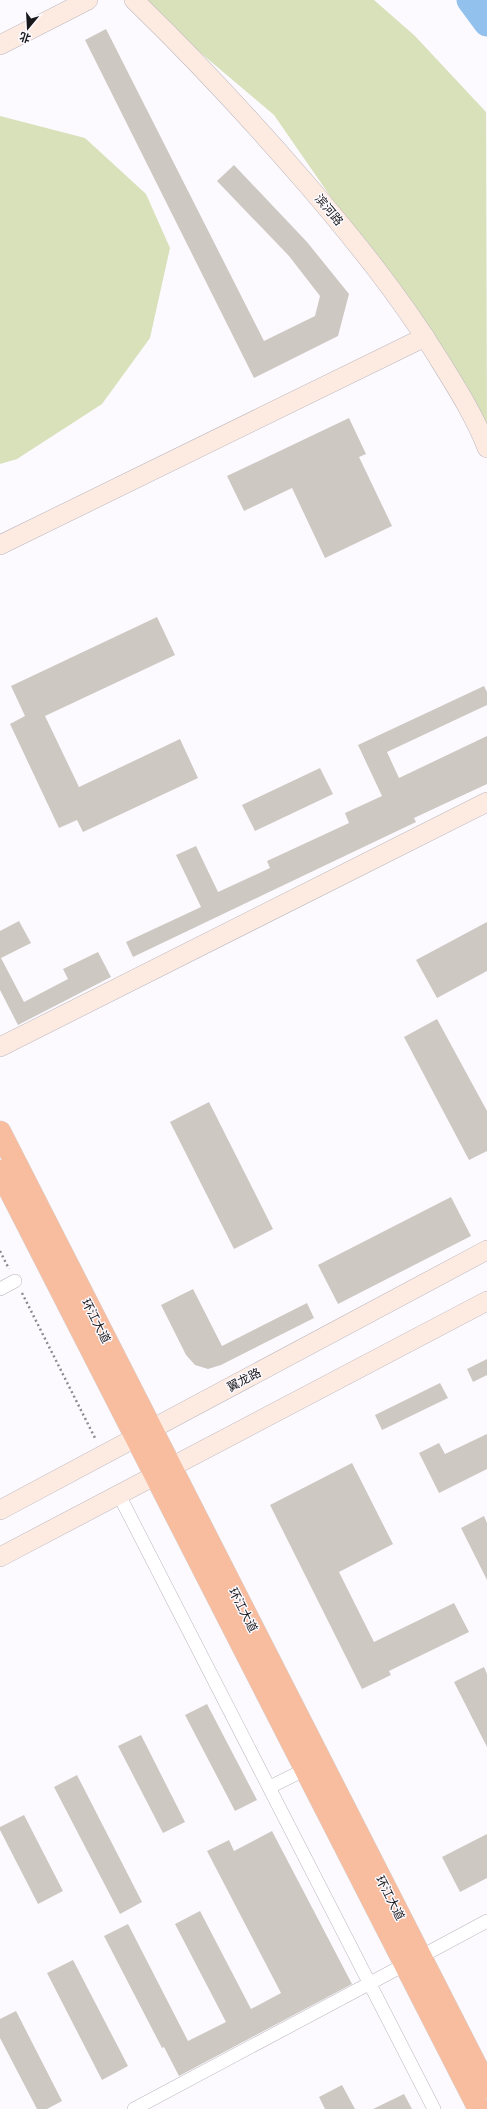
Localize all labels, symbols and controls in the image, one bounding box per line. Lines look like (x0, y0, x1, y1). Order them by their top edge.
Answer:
north arrow (8, 8, 48, 48)
text: 北 (18, 30, 32, 46)
street label: 滨河路 (313, 191, 347, 228)
street label: 环江大道 (80, 1296, 114, 1345)
street label: 翼龙路 (224, 1364, 263, 1394)
street label: 环江大道 (227, 1585, 261, 1634)
street label: 环江大道 (374, 1873, 408, 1922)

